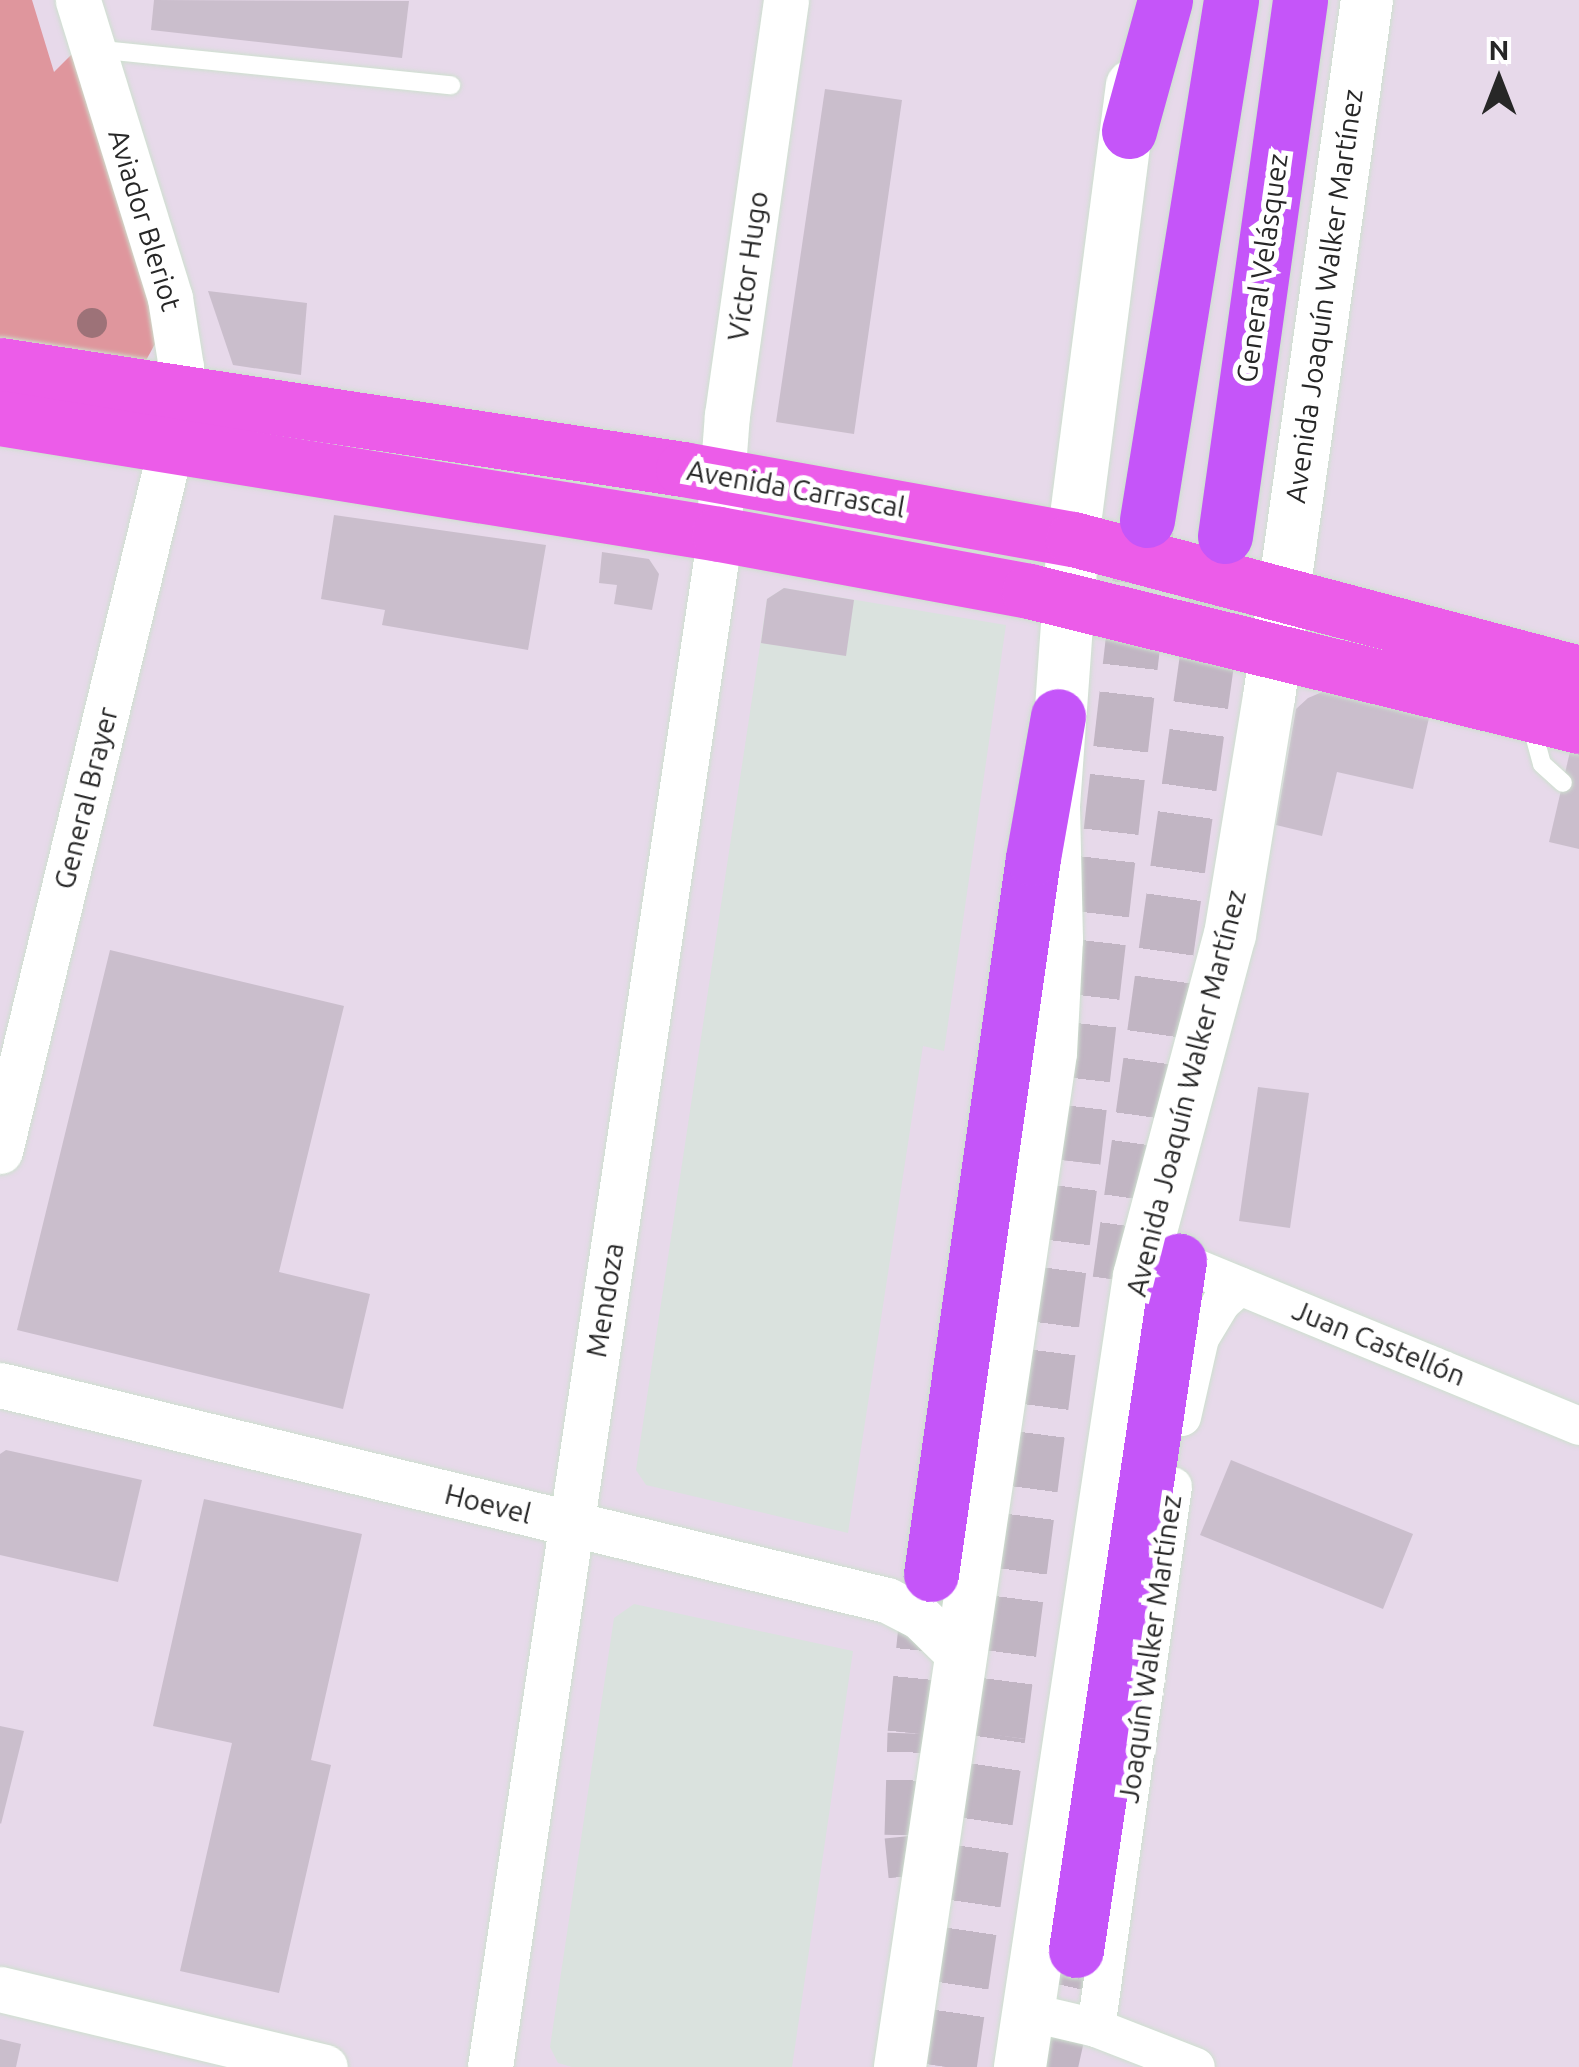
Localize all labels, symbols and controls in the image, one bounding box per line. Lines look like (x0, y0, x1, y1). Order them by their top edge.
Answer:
north arrow (1449, 30, 1549, 130)
text: N (1489, 34, 1509, 65)
street label: Avenida Joaquín Walker Martínez (1278, 87, 1370, 505)
street label: Aviador Bleriot (101, 125, 189, 315)
street label: General Velásquez (1229, 151, 1295, 385)
street label: Víctor Hugo (721, 189, 775, 343)
street label: Avenida Carrascal (684, 453, 908, 525)
street label: General Brayer (47, 703, 125, 893)
street label: Avenida Joaquín Walker Martínez (1119, 886, 1253, 1300)
street label: Mendoza (579, 1240, 631, 1360)
street label: Juan Castellón (1288, 1293, 1470, 1393)
street label: Hoevel (441, 1477, 535, 1531)
street label: Joaquín Walker Martínez (1112, 1493, 1188, 1805)

